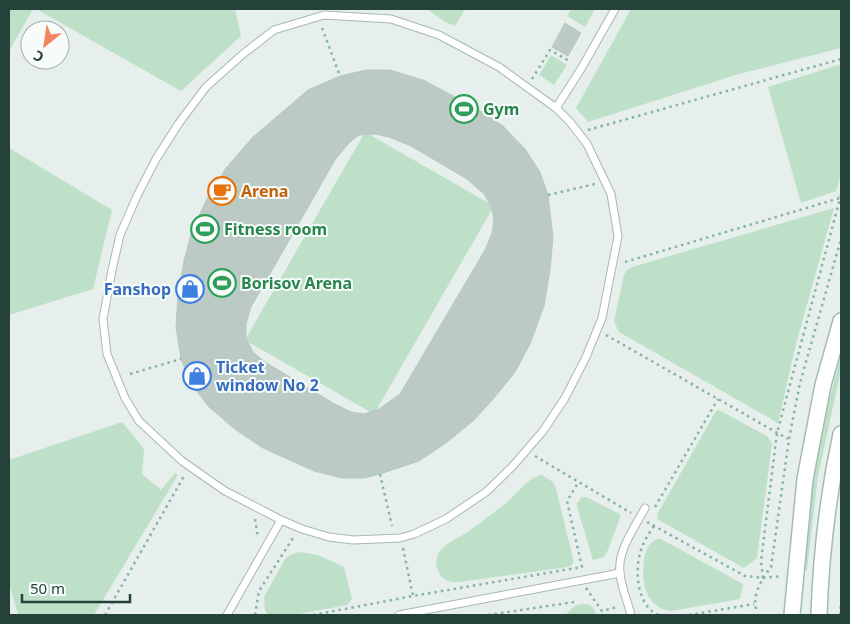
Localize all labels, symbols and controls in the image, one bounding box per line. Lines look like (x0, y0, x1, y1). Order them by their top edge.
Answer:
north arrow (20, 20, 70, 70)
text: С (30, 46, 47, 67)
sports icon: Gym (449, 94, 479, 124)
place label: Gym (483, 98, 519, 120)
cafe icon: Arena (207, 176, 237, 206)
place label: Arena (241, 180, 288, 202)
sports icon: Fitness room (190, 214, 220, 244)
place label: Fitness room (224, 218, 327, 240)
sports icon: Borisov Arena (207, 268, 237, 298)
place label: Borisov Arena (241, 272, 352, 294)
shop icon: Fanshop (175, 274, 205, 304)
place label: Fanshop (104, 278, 171, 300)
place label: Ticket window No 2 (216, 356, 319, 396)
shop icon: Ticket window No 2 (182, 361, 212, 391)
scale bar (22, 572, 130, 604)
text: 50 m (30, 578, 65, 598)

